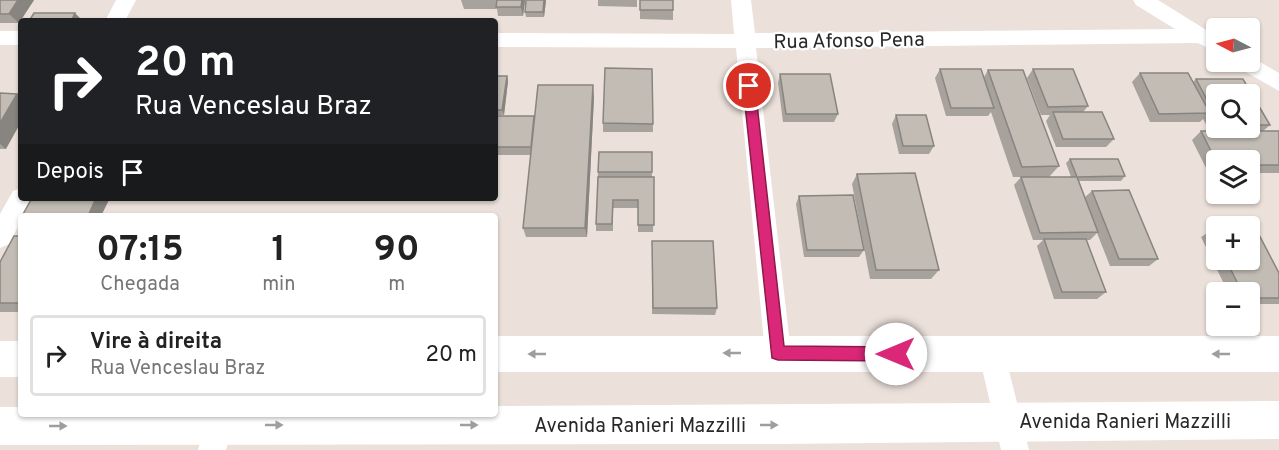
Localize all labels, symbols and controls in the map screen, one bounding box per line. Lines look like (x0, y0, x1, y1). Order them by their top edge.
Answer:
north arrow (1206, 18, 1260, 72)
map controls (1206, 18, 1260, 336)
street label: Rua Afonso Pena (773, 28, 925, 56)
text: 20 m (135, 38, 236, 91)
icon: right (36, 42, 114, 120)
pin (723, 60, 774, 111)
icon: arrive (732, 69, 765, 102)
button: search (1206, 84, 1260, 138)
text: Rua Venceslau Braz (135, 90, 372, 124)
button: layers (1206, 150, 1260, 204)
icon: arrive (116, 156, 149, 189)
text: Depois (36, 159, 104, 186)
button: + (1206, 216, 1260, 270)
text: 07:15 (96, 228, 184, 274)
text: 1 (272, 228, 286, 274)
text: 90 (374, 228, 420, 274)
text: Chegada (100, 272, 180, 298)
text: min (262, 272, 295, 298)
text: m (388, 272, 405, 298)
button: − (1206, 282, 1260, 336)
position arrow (864, 322, 928, 386)
text: Vire à direita (90, 329, 222, 356)
icon: right (39, 339, 72, 372)
text: 20 m (426, 342, 477, 369)
one-way arrow (722, 348, 741, 358)
one-way arrow (527, 349, 546, 359)
one-way arrow (1211, 349, 1230, 359)
text: Rua Venceslau Braz (90, 356, 265, 382)
street label: Avenida Ranieri Mazzilli (1019, 410, 1231, 436)
street label: Avenida Ranieri Mazzilli (534, 414, 746, 440)
one-way arrow (265, 420, 284, 430)
one-way arrow (460, 420, 479, 430)
one-way arrow (760, 420, 779, 430)
one-way arrow (49, 421, 68, 431)

